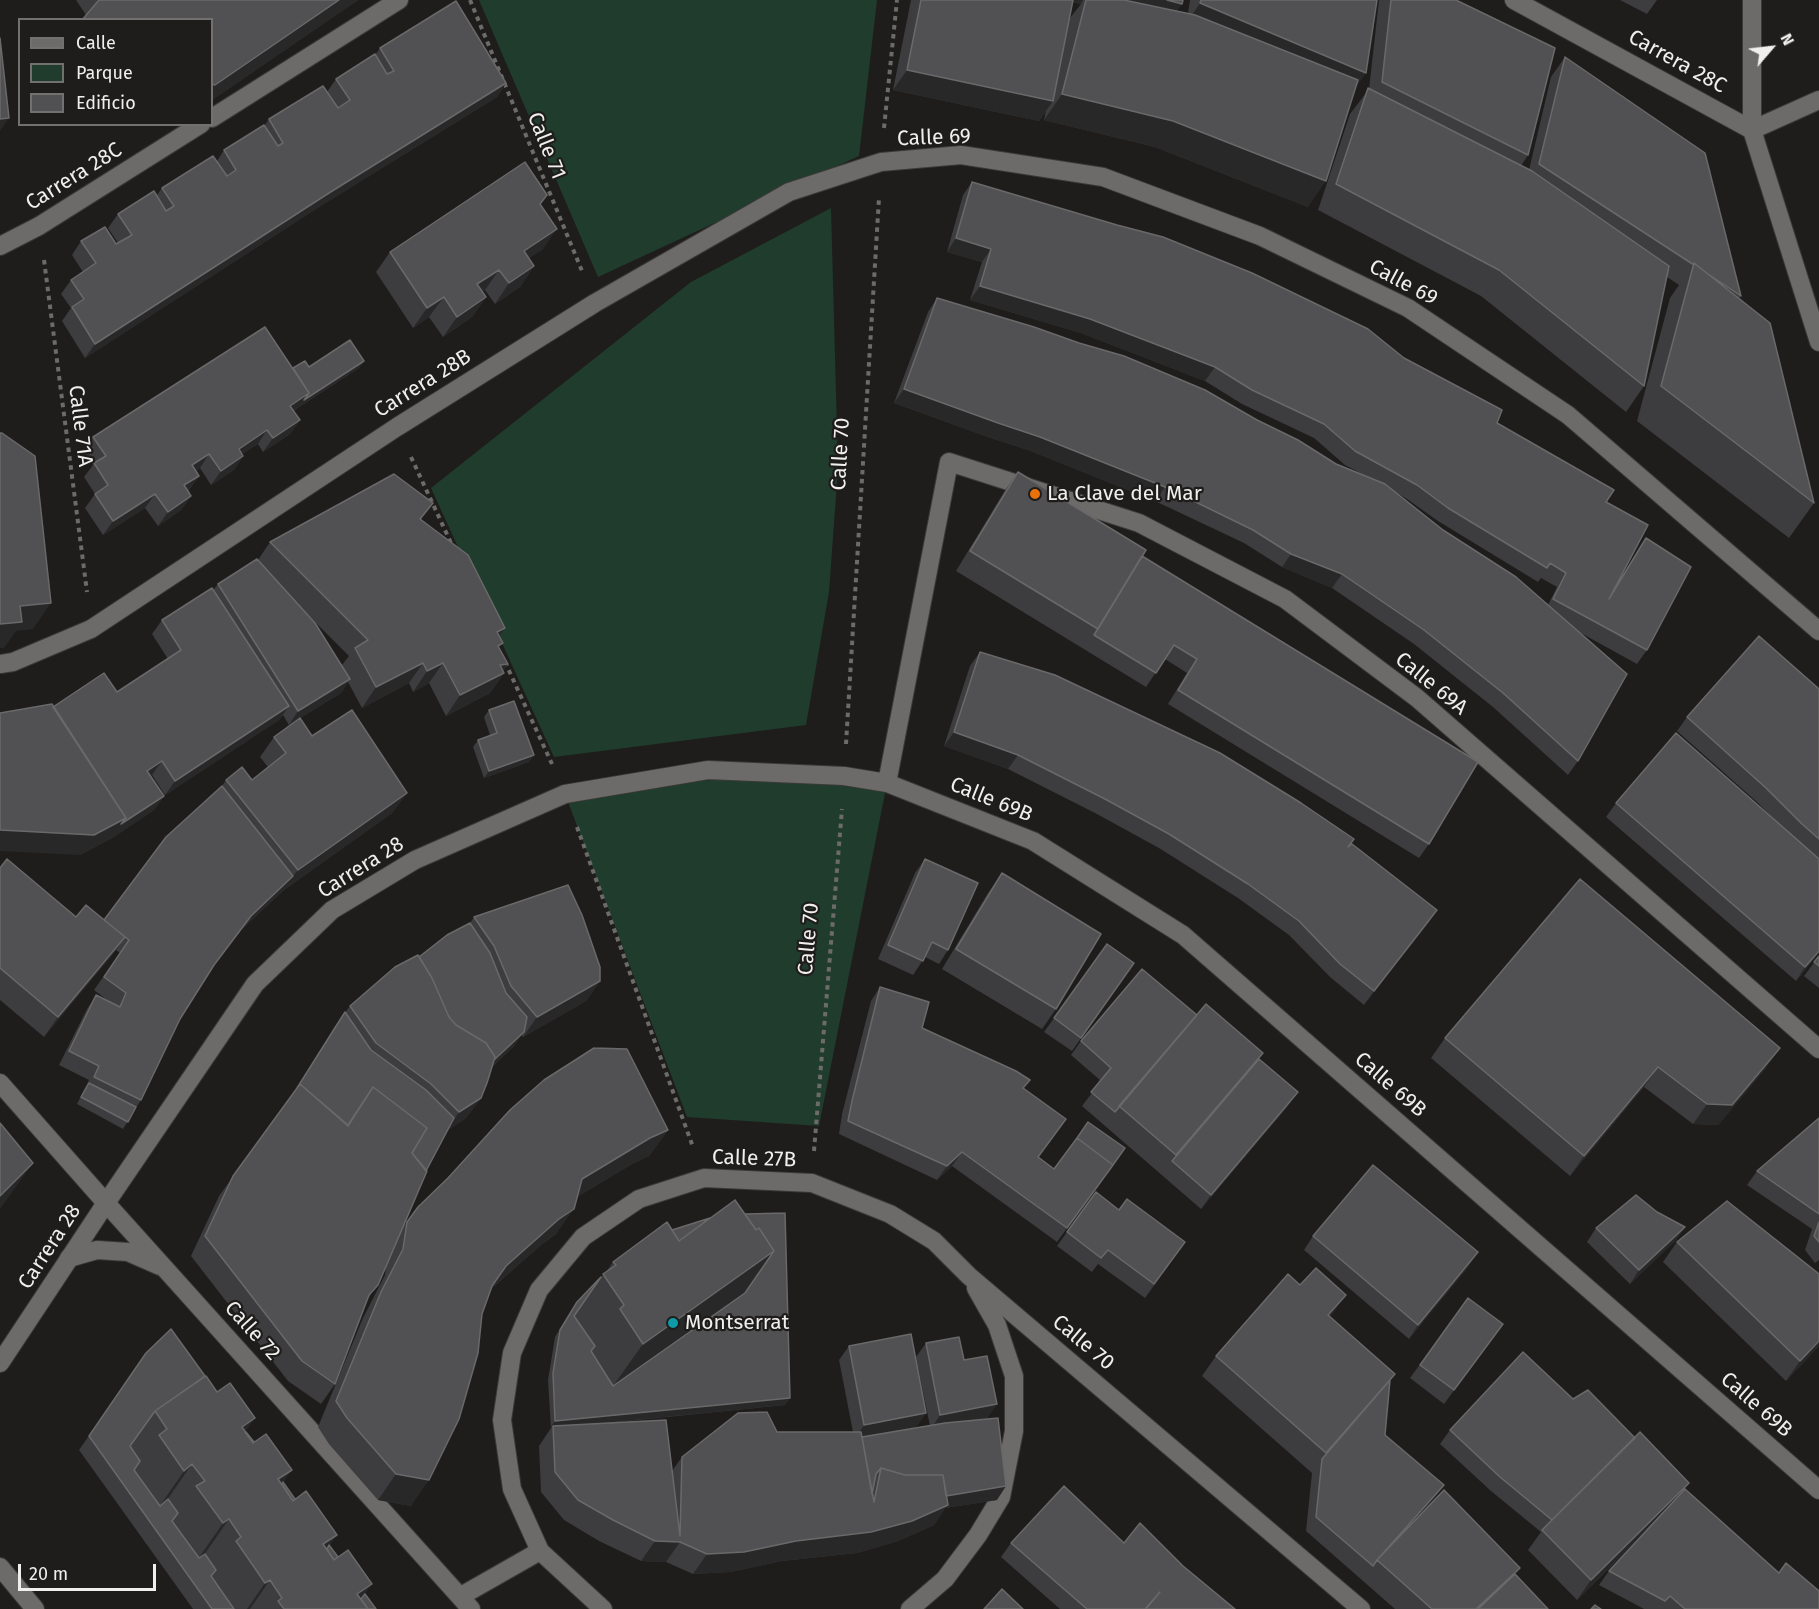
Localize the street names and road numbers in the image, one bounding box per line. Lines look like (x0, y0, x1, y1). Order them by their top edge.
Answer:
street label: Carrera 28C (1624, 25, 1730, 99)
street label: Calle 71 (521, 109, 571, 183)
street label: Calle 69 (897, 124, 971, 152)
street label: Carrera 28C (21, 138, 127, 216)
street label: Calle 69 (1364, 255, 1442, 311)
street label: Carrera 28B (370, 344, 476, 424)
street label: Calle 71A (62, 384, 98, 468)
street label: Calle 70 (827, 417, 855, 491)
street label: Calle 69A (1390, 647, 1472, 721)
street label: Calle 69B (946, 772, 1036, 828)
street label: Carrera 28 (313, 832, 409, 904)
street label: Calle 70 (793, 902, 825, 976)
street label: Calle 69B (1349, 1047, 1431, 1123)
street label: Calle 27B (711, 1145, 797, 1173)
street label: Carrera 28 (13, 1200, 87, 1294)
street label: Calle 72 (219, 1296, 285, 1366)
street label: Calle 70 (1047, 1310, 1119, 1376)
street label: Calle 69B (1715, 1367, 1797, 1443)

